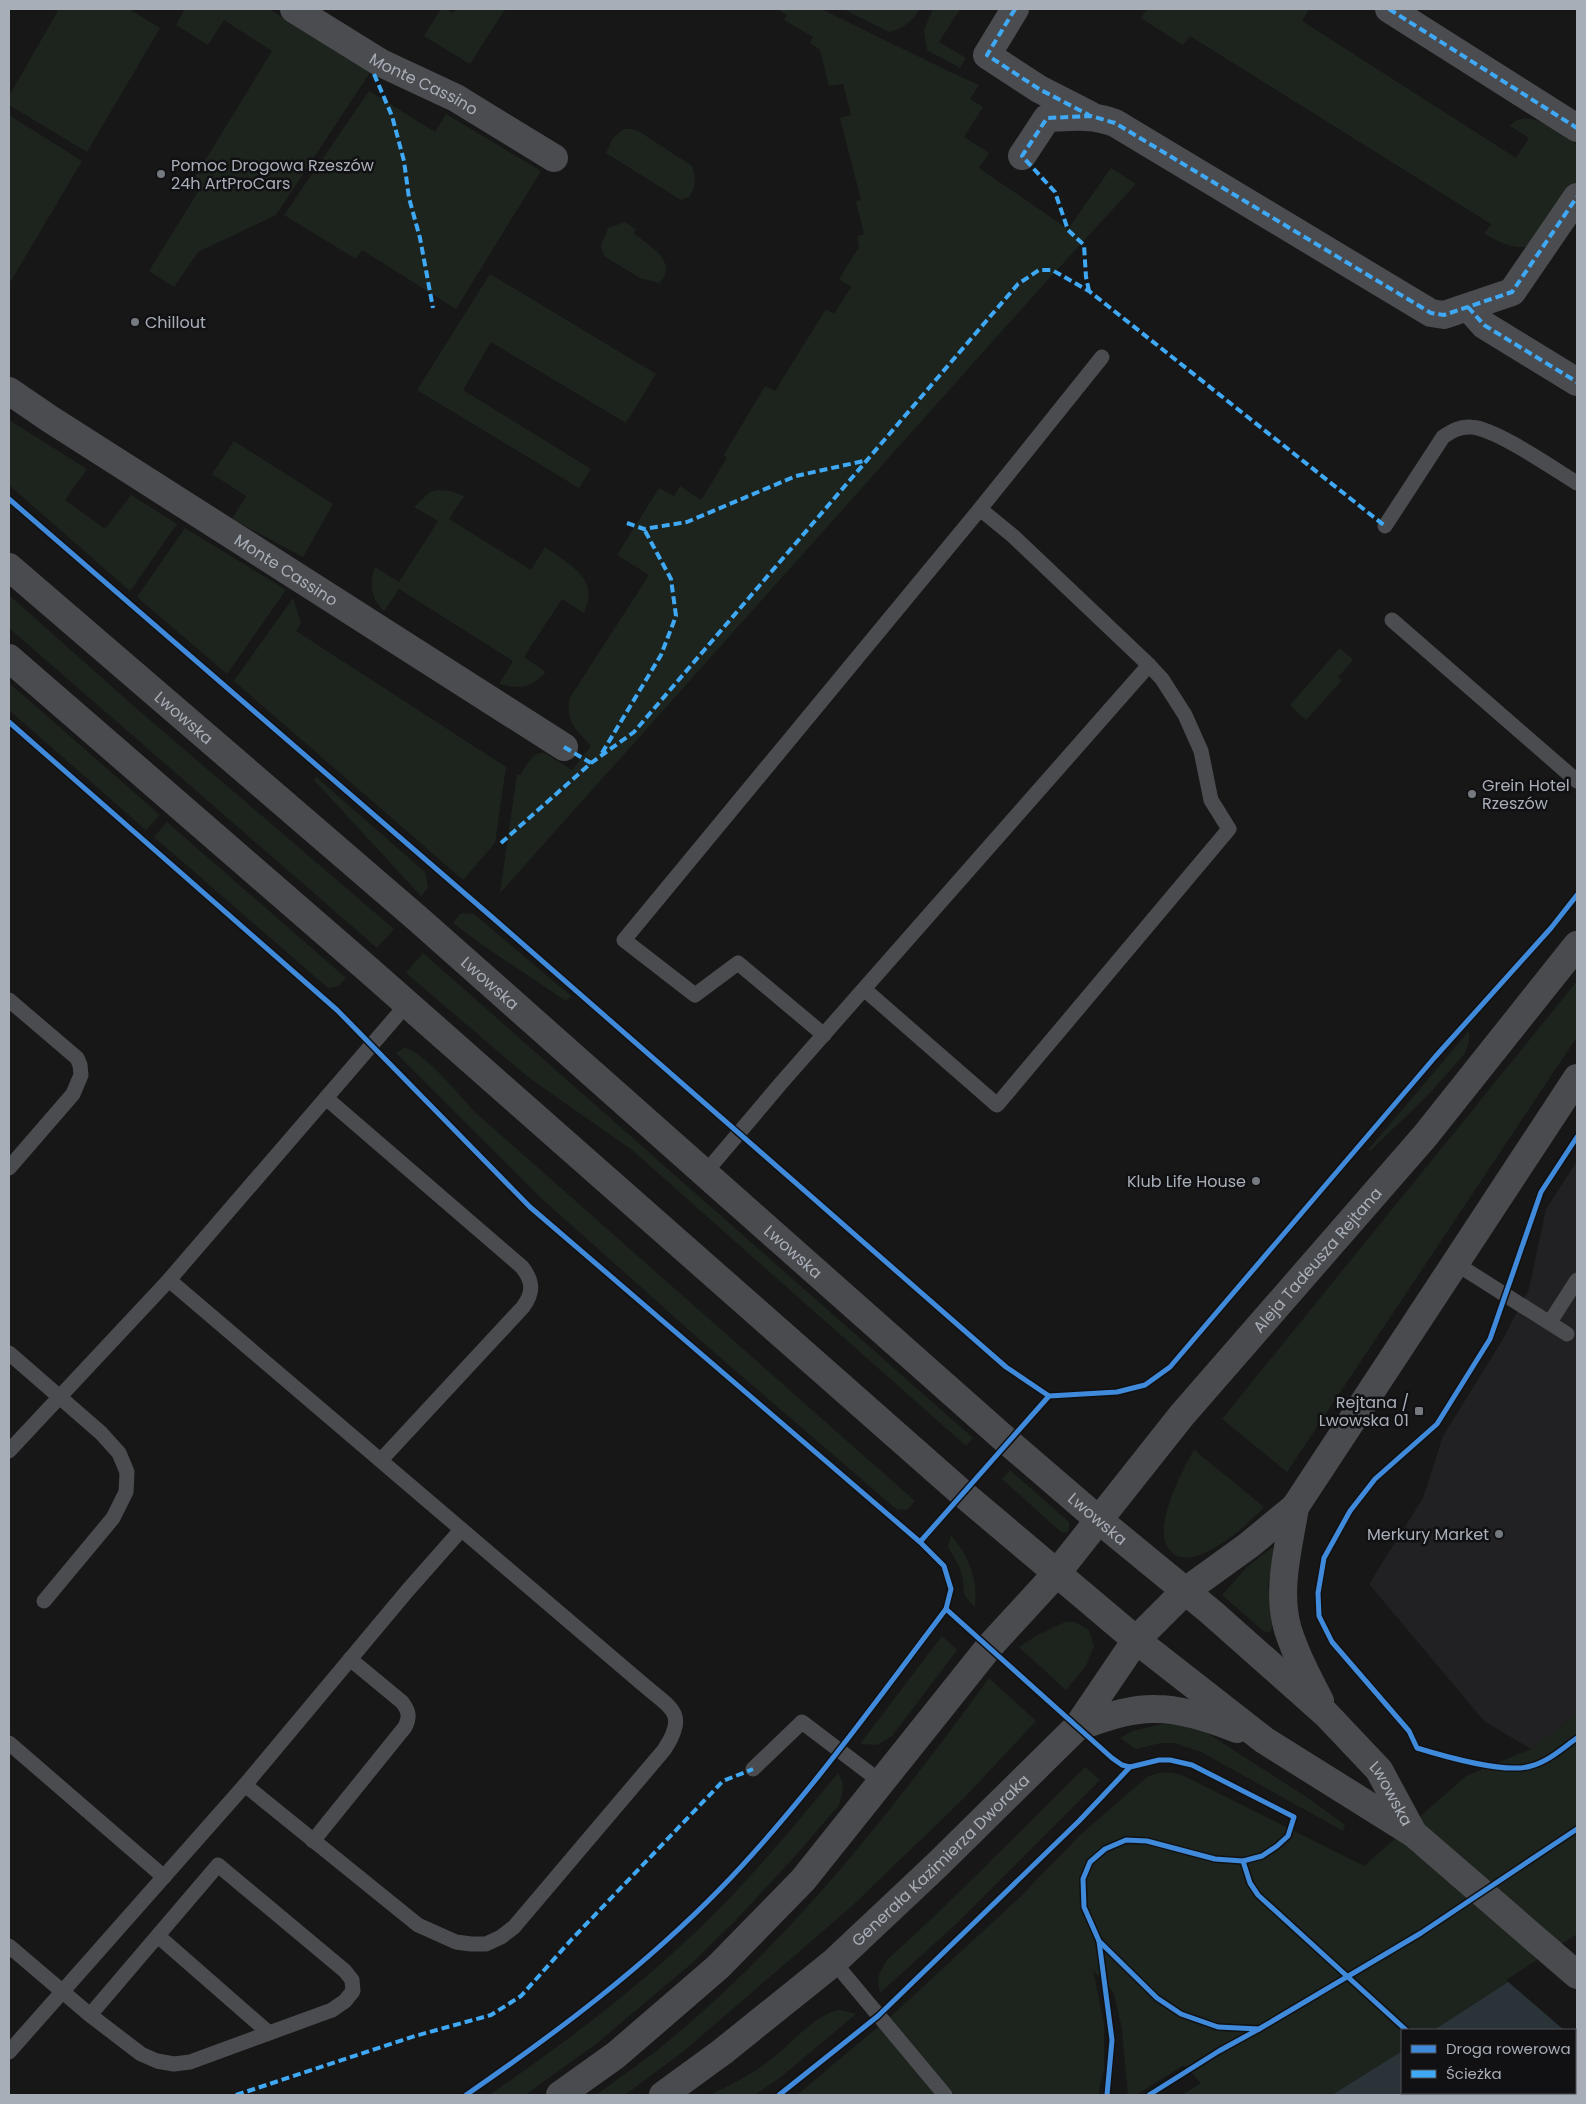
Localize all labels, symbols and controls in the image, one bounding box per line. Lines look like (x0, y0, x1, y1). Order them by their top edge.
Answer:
street label: Monte Cassino (365, 47, 482, 121)
place label: Pomoc Drogowa Rzeszów 24h ArtProCars (171, 154, 374, 195)
marker: Pomoc Drogowa Rzeszów 24h ArtProCars (155, 168, 167, 180)
place label: Chillout (145, 311, 206, 334)
marker: Chillout (129, 316, 141, 328)
street label: Monte Cassino (230, 529, 342, 612)
street label: Lwowska (149, 686, 218, 750)
place label: Grein Hotel Rzeszów (1482, 774, 1570, 815)
marker: Grein Hotel Rzeszów (1466, 788, 1478, 800)
street label: Lwowska (456, 951, 524, 1015)
place label: Klub Life House (1127, 1170, 1246, 1193)
marker: Klub Life House (1250, 1175, 1262, 1187)
street label: Aleja Tadeusza Rejtana (1248, 1182, 1387, 1338)
street label: Lwowska (759, 1220, 827, 1284)
place label: Rejtana / Lwowska 01 (1319, 1391, 1409, 1432)
marker: Rejtana / Lwowska 01 (1413, 1405, 1425, 1417)
street label: Lwowska (1063, 1487, 1132, 1551)
place label: Merkury Market (1367, 1523, 1489, 1546)
marker: Merkury Market (1493, 1528, 1505, 1540)
street label: Lwowska (1364, 1756, 1418, 1830)
street label: Generała Kazimierza Dworaka (847, 1769, 1035, 1952)
legend (1401, 2029, 1576, 2094)
text: Droga rowerowa (1446, 2038, 1571, 2059)
text: Ścieżka (1446, 2063, 1502, 2084)

